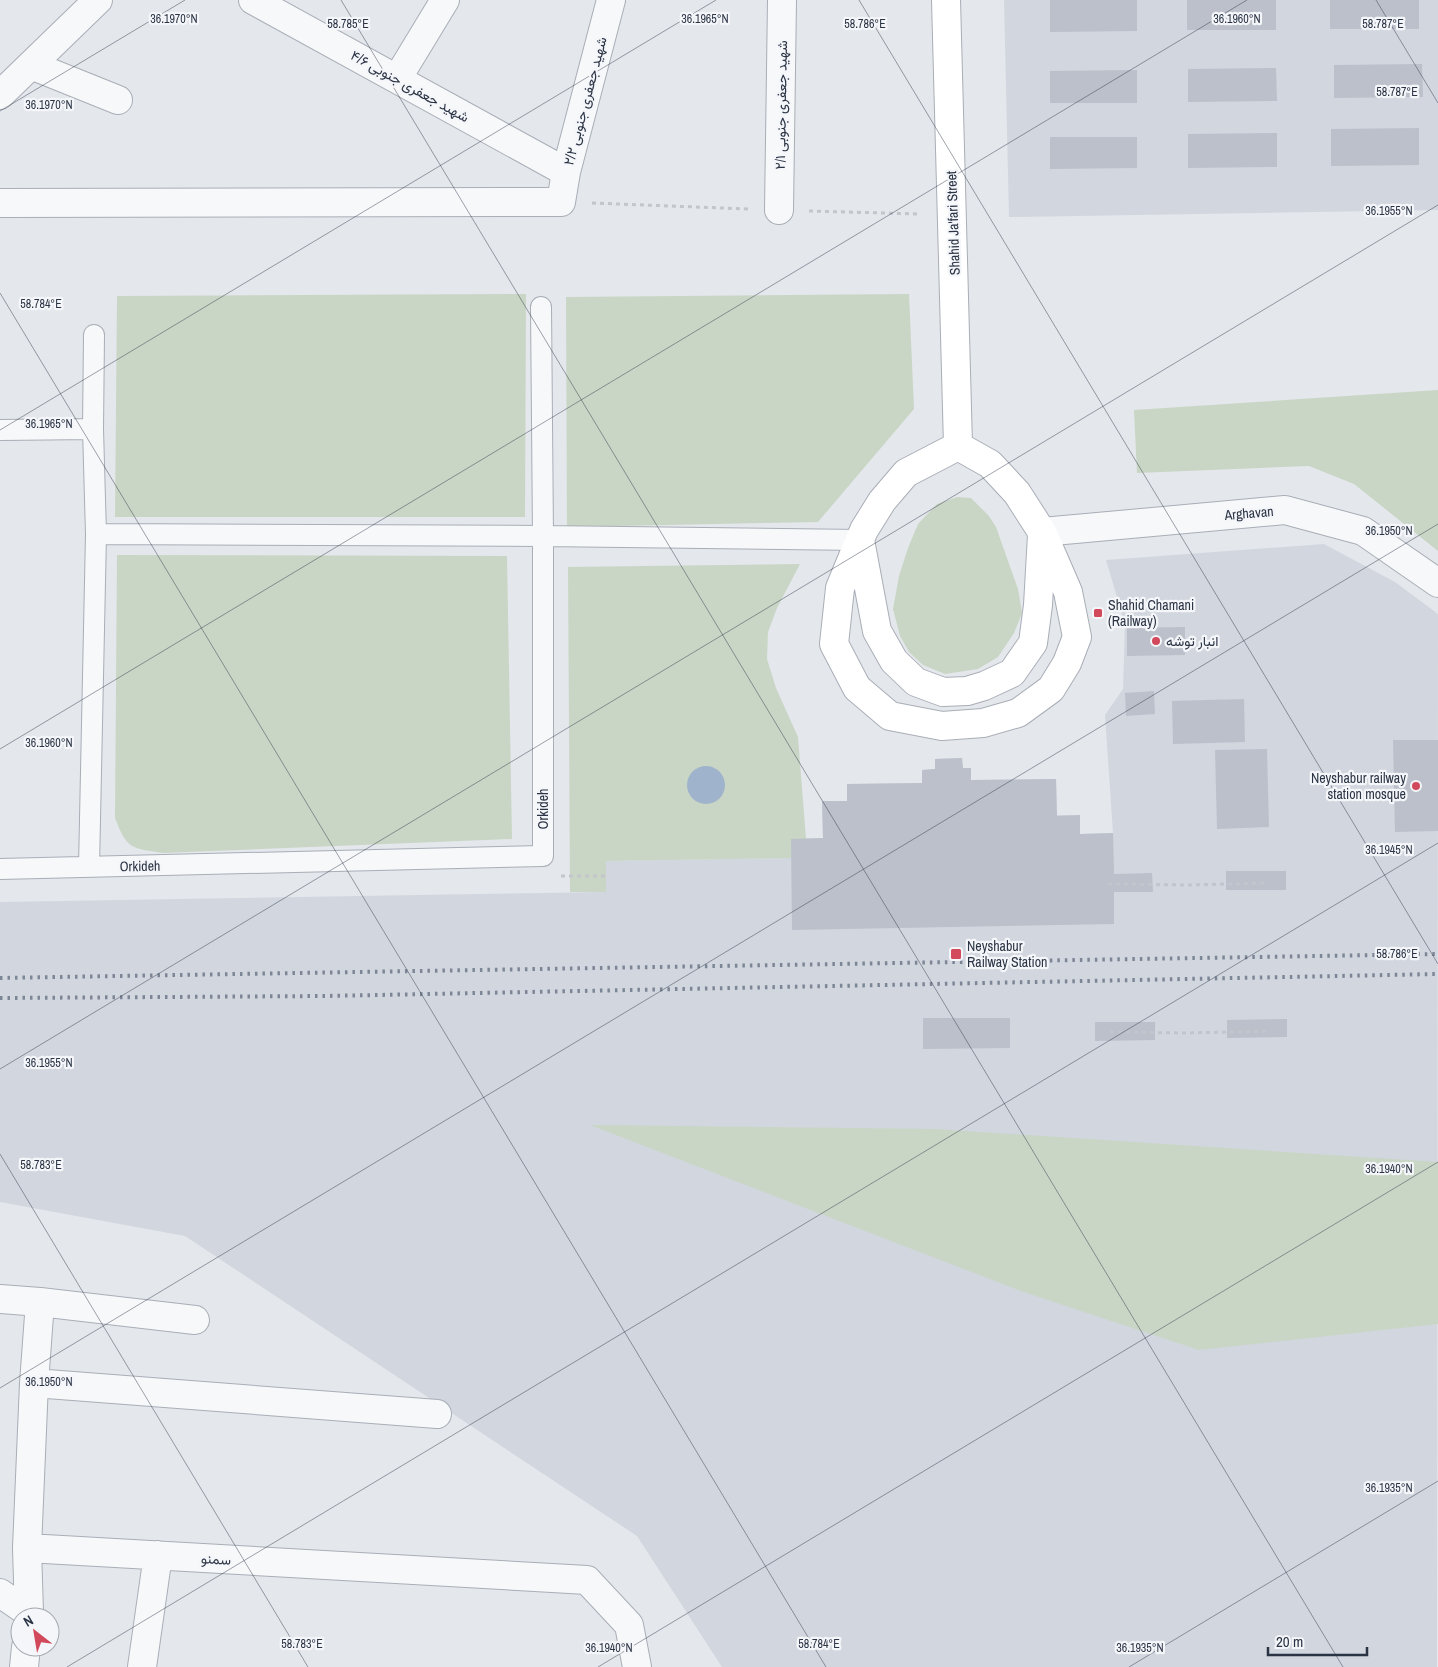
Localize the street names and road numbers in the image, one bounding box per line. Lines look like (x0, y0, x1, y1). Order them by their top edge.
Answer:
street label: شهید جعفری جنوبی ۲/۲ (559, 35, 611, 167)
street label: شهید جعفری جنوبی ۲/۱ (771, 40, 791, 170)
street label: شهید جعفری جنوبی ۴/۶ (348, 46, 472, 126)
street label: Shahid Ja'fari Street (942, 171, 964, 275)
street label: Arghavan (1223, 502, 1274, 524)
street label: Orkideh (534, 789, 552, 829)
street label: Orkideh (119, 857, 161, 875)
street label: سمنو (201, 1549, 231, 1569)

